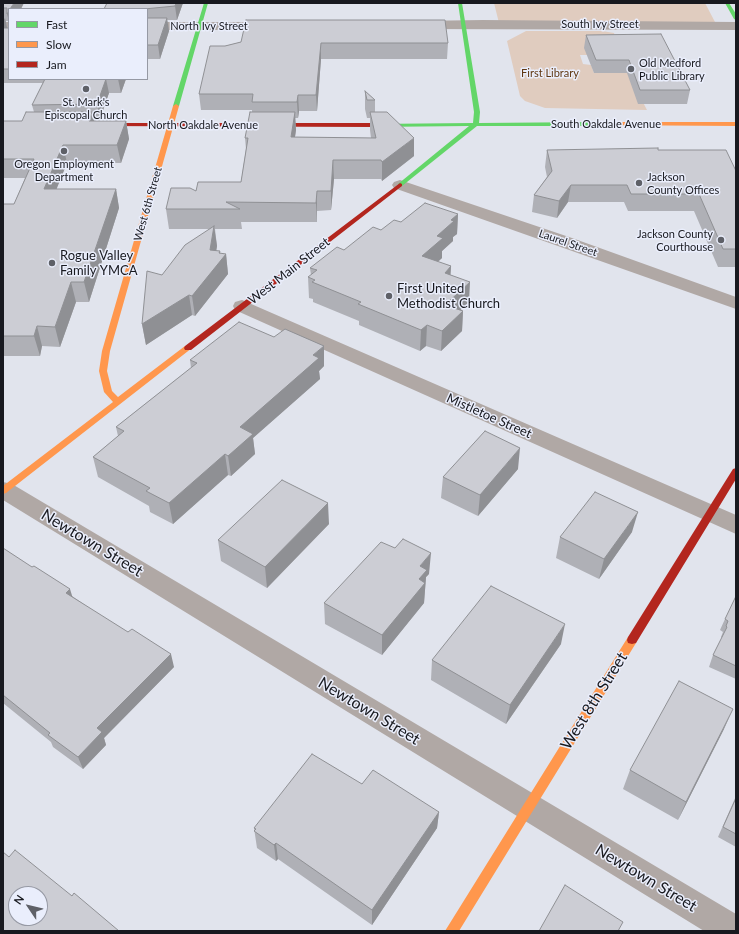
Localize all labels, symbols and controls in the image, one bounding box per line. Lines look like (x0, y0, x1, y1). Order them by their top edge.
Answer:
legend (8, 8, 148, 80)
text: Fast (46, 17, 67, 32)
street label: South Ivy Street (561, 17, 639, 31)
street label: North Ivy Street (170, 19, 248, 33)
text: Slow (46, 37, 71, 52)
place label: Old Medford Public Library (639, 56, 705, 82)
text: Jam (46, 57, 67, 72)
marker: Old Medford Public Library (626, 64, 636, 74)
park label: First Library (521, 66, 579, 80)
marker: St. Mark's Episcopal Church (81, 84, 91, 94)
place label: St. Mark's Episcopal Church (45, 95, 127, 121)
street label: South Oakdale Avenue (551, 117, 661, 131)
street label: North Oakdale Avenue (148, 118, 258, 132)
marker: Oregon Employment Department (59, 146, 69, 156)
place label: Oregon Employment Department (14, 157, 114, 183)
street label: West 6th Street (131, 165, 165, 243)
place label: Jackson County Offices (647, 170, 719, 196)
marker: Jackson County Offices (634, 178, 644, 188)
street label: Laurel Street (537, 227, 599, 259)
place label: Jackson County Courthouse (637, 227, 713, 253)
street label: West Main Street (245, 234, 333, 308)
marker: Jackson County Courthouse (716, 235, 726, 245)
place label: Rogue Valley Family YMCA (60, 248, 137, 279)
marker: Rogue Valley Family YMCA (47, 258, 57, 268)
place label: First United Methodist Church (397, 281, 500, 312)
marker: First United Methodist Church (384, 291, 394, 301)
street label: Mistletoe Street (444, 390, 534, 442)
street label: Newtown Street (38, 505, 146, 581)
street label: West 8th Street (556, 649, 632, 753)
street label: Newtown Street (315, 673, 423, 749)
street label: Newtown Street (592, 840, 700, 916)
north arrow (8, 886, 48, 926)
text: N (11, 892, 26, 907)

